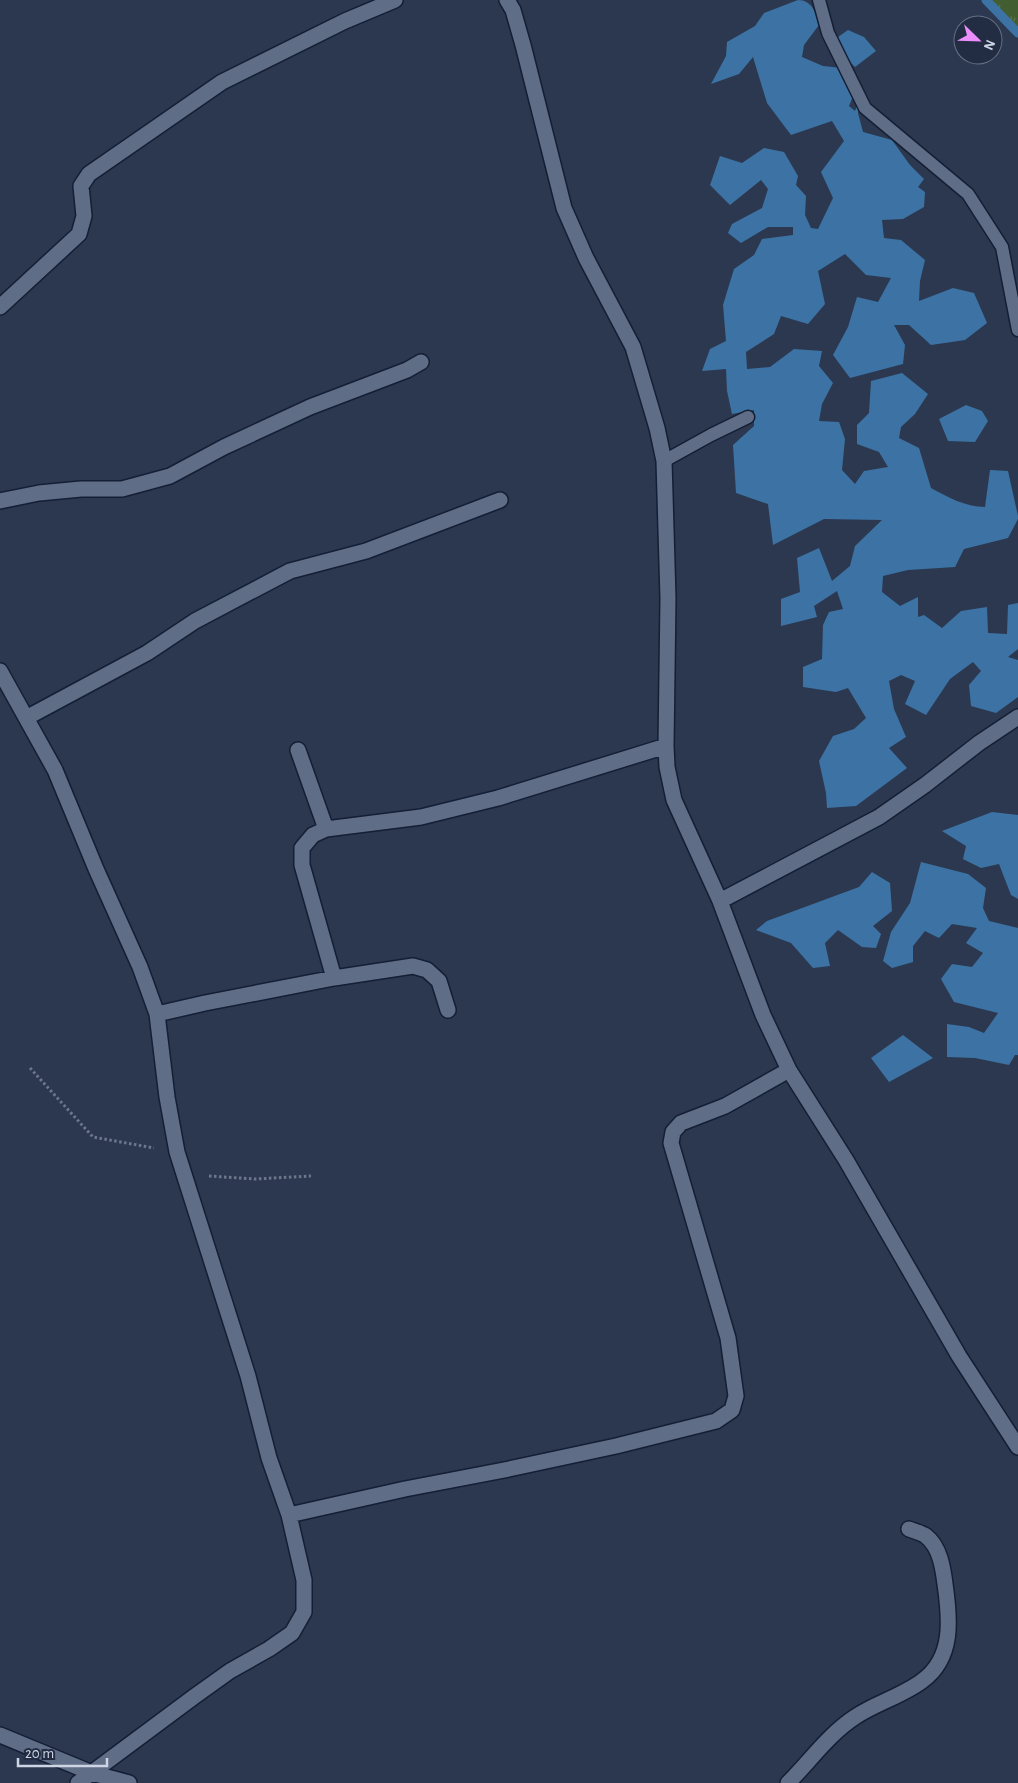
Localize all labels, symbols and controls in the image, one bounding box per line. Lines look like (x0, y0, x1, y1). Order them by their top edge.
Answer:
north arrow (953, 15, 1003, 65)
text: N (981, 37, 997, 52)
scale bar (18, 1736, 106, 1768)
text: 20 m (25, 1746, 54, 1761)

